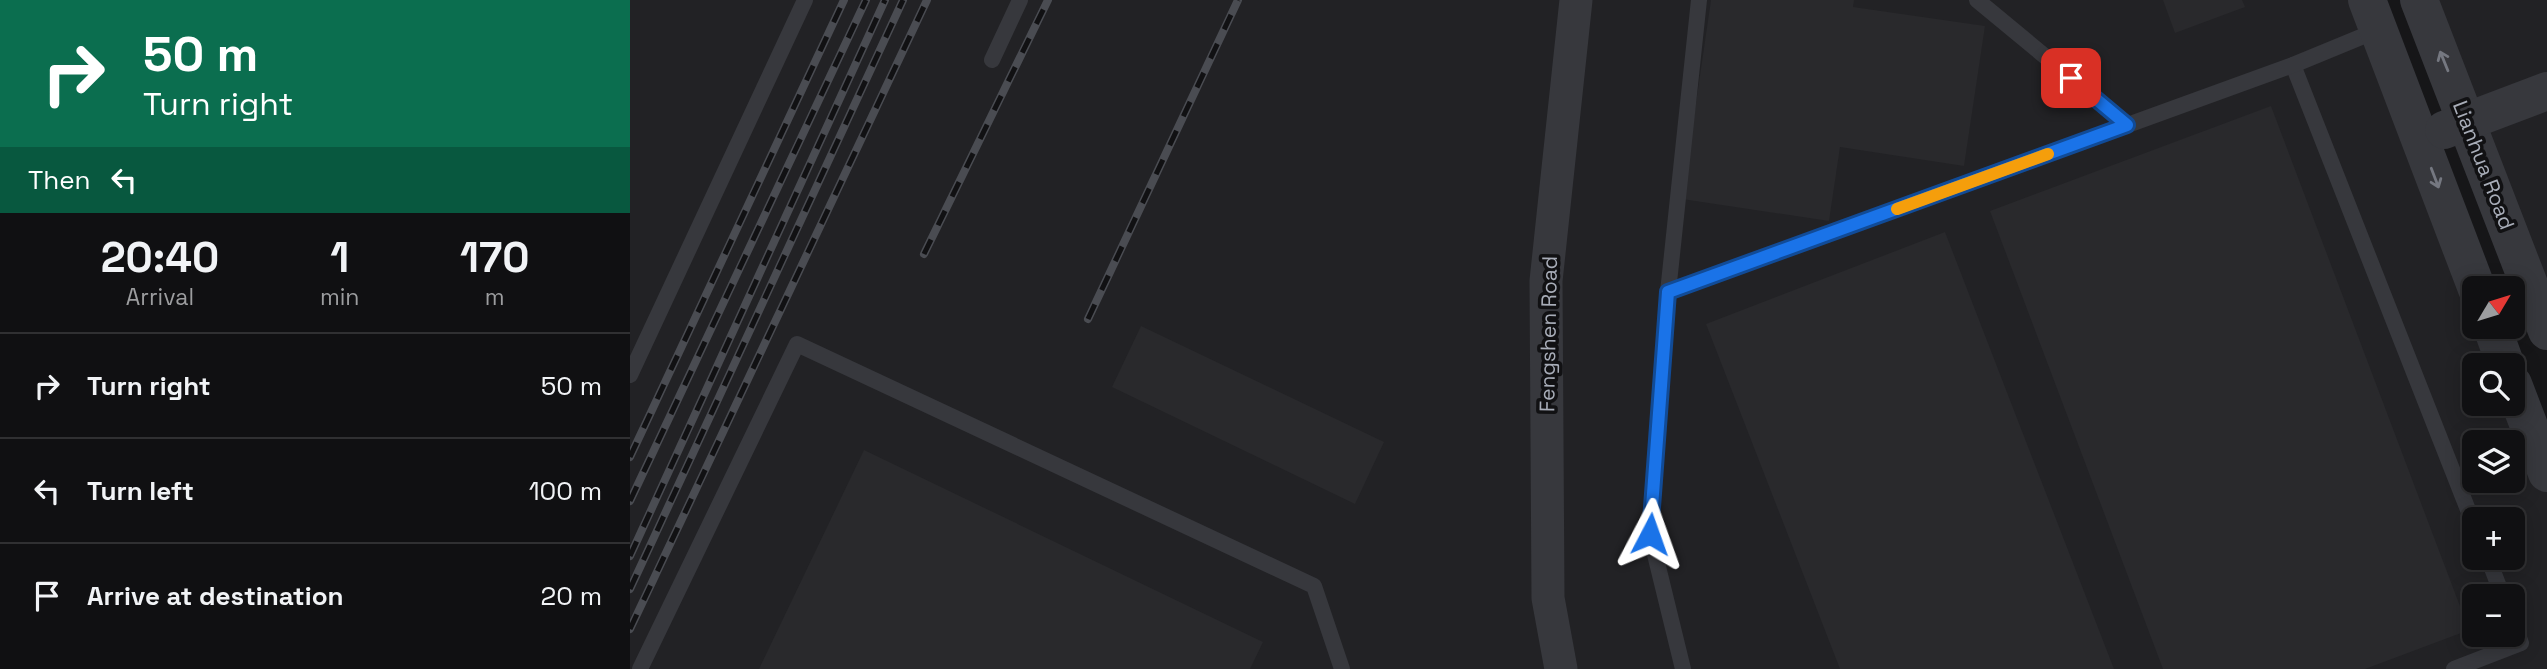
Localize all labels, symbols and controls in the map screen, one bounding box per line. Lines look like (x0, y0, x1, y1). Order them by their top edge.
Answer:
text: 50 m (143, 23, 258, 85)
icon: right (28, 28, 119, 119)
pin (2041, 48, 2101, 108)
one-way arrow (2436, 51, 2449, 72)
icon: arrive (2052, 59, 2090, 97)
text: Turn right (143, 84, 293, 124)
street label: Lianhua Road (2447, 97, 2521, 233)
icon: left (105, 161, 143, 199)
text: Then (28, 163, 91, 197)
one-way arrow (2430, 167, 2442, 189)
text: 20:40 (101, 231, 219, 284)
text: 1 (330, 231, 349, 284)
text: 170 (460, 231, 529, 284)
street label: Fengshen Road (1533, 256, 1563, 412)
north arrow (2462, 276, 2525, 340)
map controls (2462, 276, 2525, 647)
text: Arrival (126, 282, 194, 312)
text: min (320, 282, 359, 312)
text: m (485, 282, 505, 312)
button: search (2462, 353, 2525, 416)
icon: right (28, 367, 66, 405)
text: Turn right (87, 369, 211, 403)
text: 50 m (541, 369, 602, 403)
button: layers (2462, 430, 2525, 493)
icon: left (28, 472, 66, 510)
text: Turn left (87, 474, 194, 508)
text: 100 m (529, 474, 602, 508)
position arrow (1613, 497, 1687, 571)
button: + (2462, 507, 2525, 570)
icon: arrive (28, 577, 66, 615)
text: Arrive at destination (87, 579, 344, 613)
text: 20 m (541, 579, 602, 613)
button: − (2462, 584, 2525, 647)

